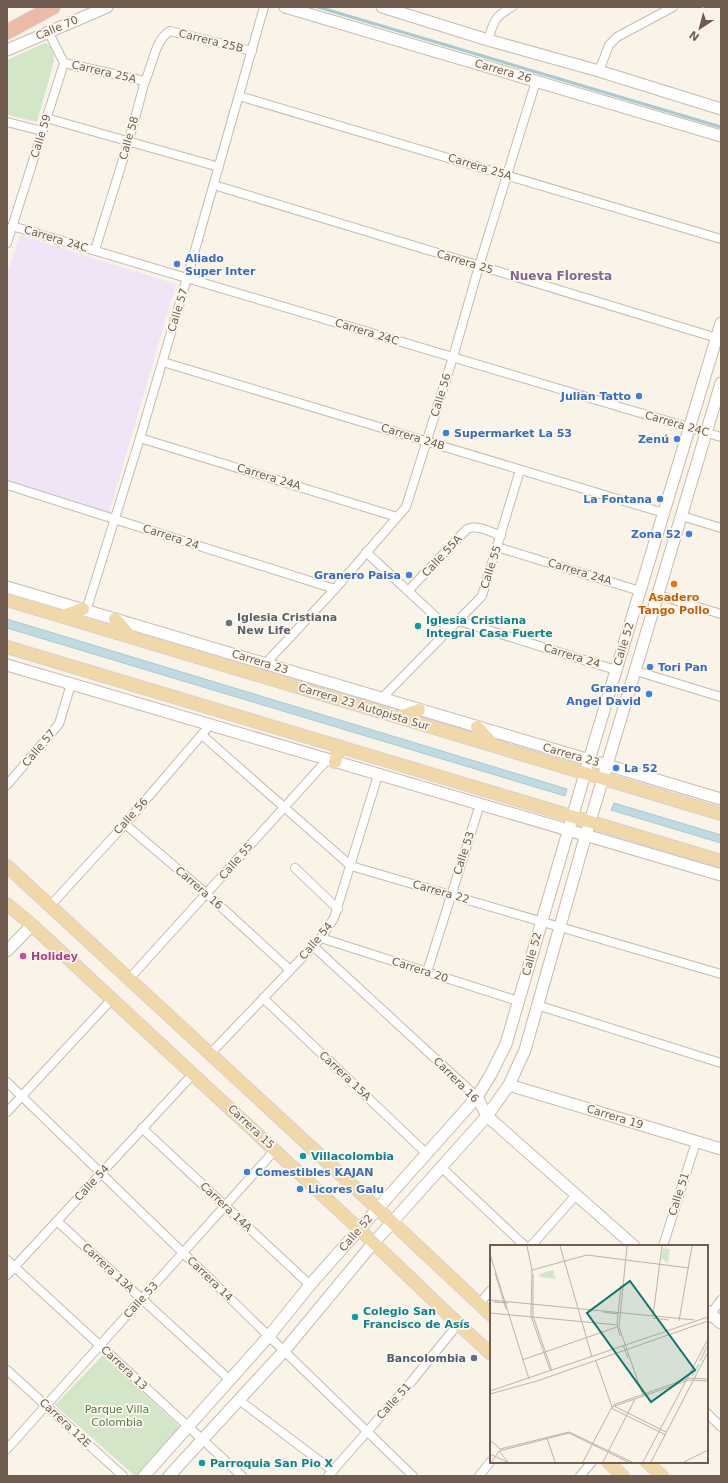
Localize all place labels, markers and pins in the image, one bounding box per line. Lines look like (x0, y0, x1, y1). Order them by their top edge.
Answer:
place label: Aliado Super Inter (185, 252, 256, 278)
marker: Aliado Super Inter (172, 259, 182, 269)
place label: Julian Tatto (560, 390, 631, 403)
marker: Julian Tatto (634, 391, 644, 401)
place label: Supermarket La 53 (454, 427, 572, 440)
marker: Supermarket La 53 (441, 428, 451, 438)
place label: Zenú (638, 433, 669, 446)
marker: Zenú (672, 434, 682, 444)
place label: La Fontana (583, 493, 652, 506)
marker: La Fontana (655, 494, 665, 504)
place label: Zona 52 (631, 528, 681, 541)
marker: Zona 52 (684, 529, 694, 539)
place label: Granero Paisa (314, 569, 401, 582)
marker: Granero Paisa (404, 570, 414, 580)
marker: Asadero Tango Pollo (669, 579, 679, 589)
place label: Asadero Tango Pollo (638, 591, 710, 617)
place label: Iglesia Cristiana New Life (237, 611, 337, 637)
place label: Iglesia Cristiana Integral Casa Fuerte (426, 614, 553, 640)
marker: Iglesia Cristiana New Life (224, 618, 234, 628)
marker: Iglesia Cristiana Integral Casa Fuerte (413, 621, 423, 631)
place label: Tori Pan (658, 661, 708, 674)
marker: Tori Pan (645, 662, 655, 672)
place label: Granero Angel David (566, 682, 641, 708)
marker: Granero Angel David (644, 689, 654, 699)
place label: La 52 (624, 762, 658, 775)
marker: La 52 (611, 763, 621, 773)
place label: Holidey (31, 950, 78, 963)
marker: Holidey (18, 951, 28, 961)
place label: Villacolombia (311, 1150, 394, 1163)
marker: Villacolombia (298, 1151, 308, 1161)
place label: Comestibles KAJAN (255, 1166, 373, 1179)
marker: Comestibles KAJAN (242, 1167, 252, 1177)
place label: Licores Galu (308, 1183, 384, 1196)
marker: Licores Galu (295, 1184, 305, 1194)
place label: Colegio San Francisco de Asís (363, 1305, 470, 1331)
marker: Colegio San Francisco de Asís (350, 1312, 360, 1322)
place label: Bancolombia (386, 1352, 466, 1365)
marker: Bancolombia (469, 1353, 479, 1363)
place label: Parroquia San Pio X (210, 1457, 334, 1470)
marker: Parroquia San Pio X (197, 1458, 207, 1468)

